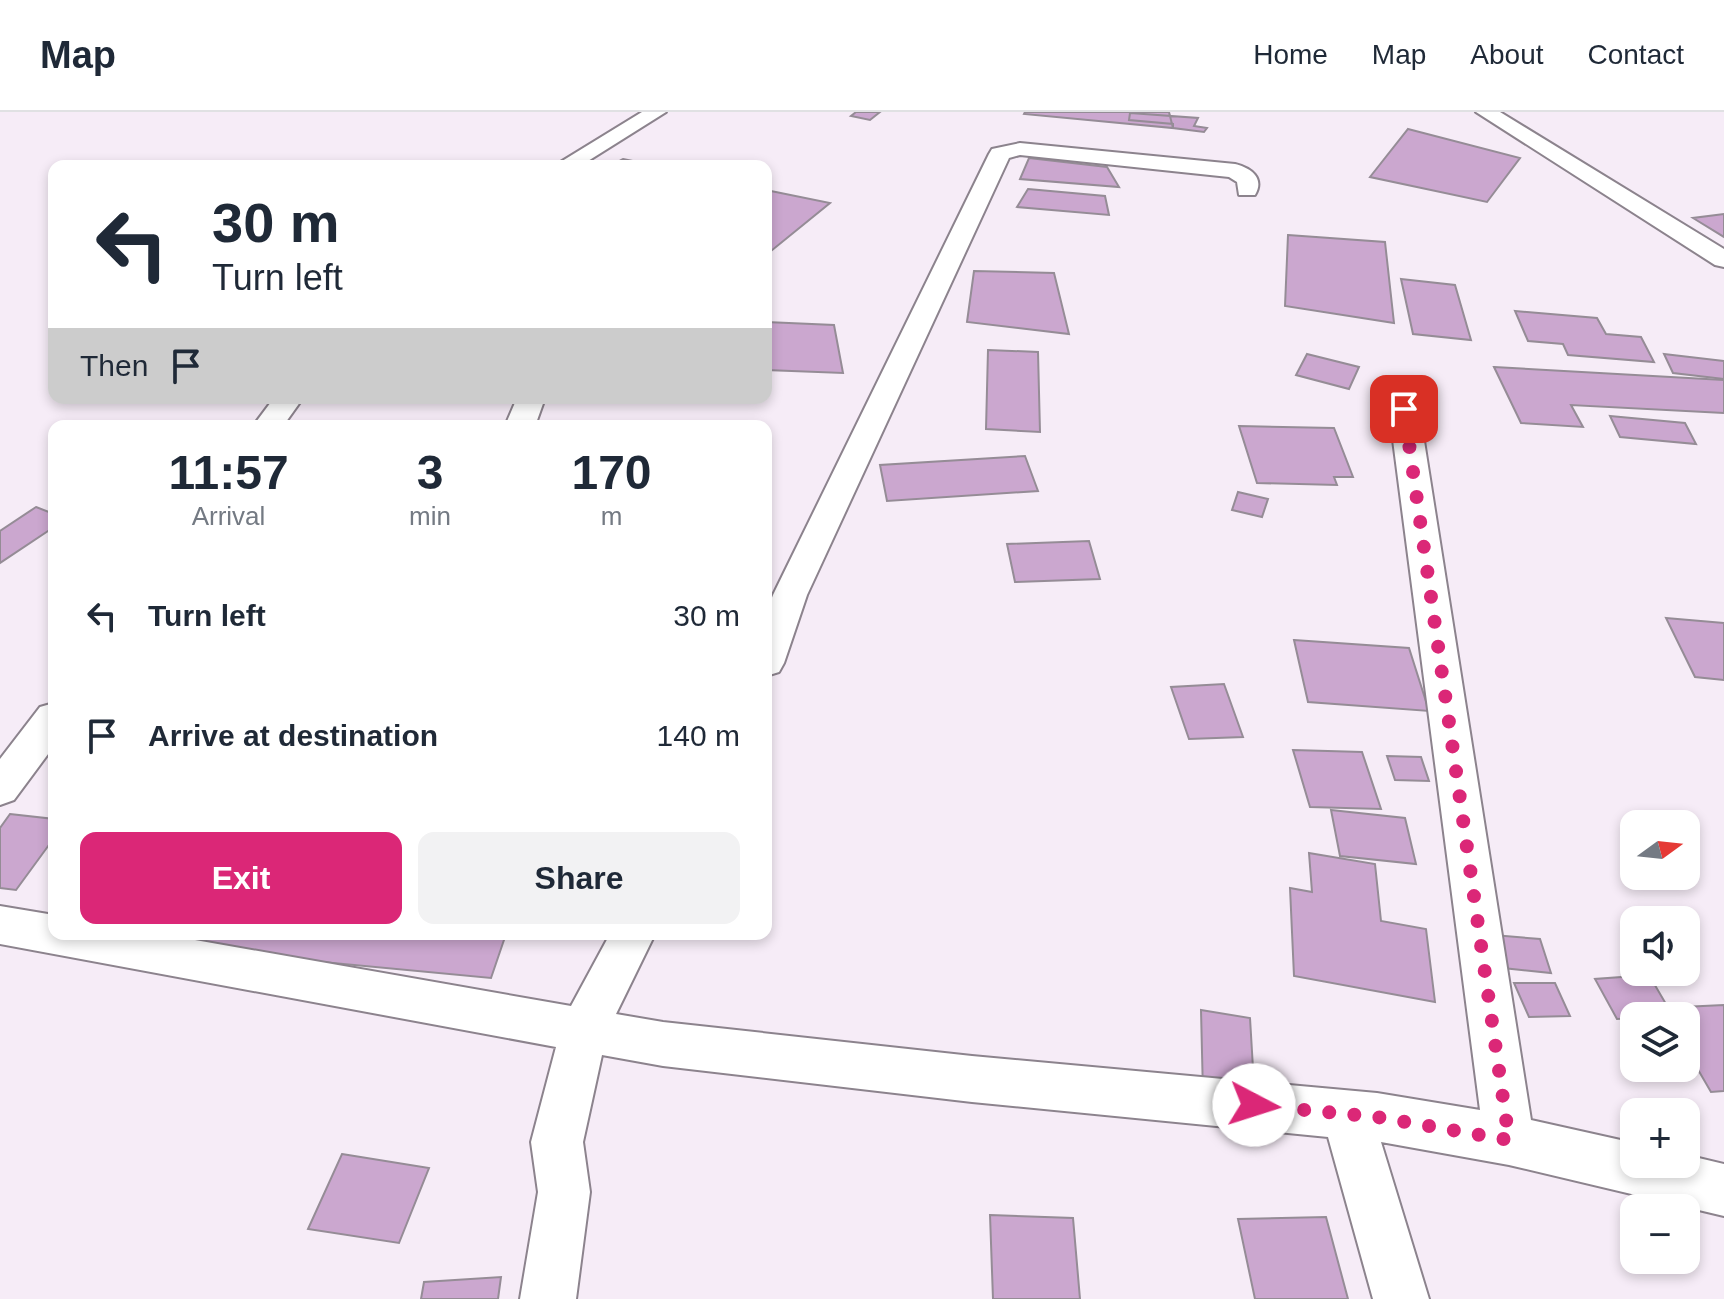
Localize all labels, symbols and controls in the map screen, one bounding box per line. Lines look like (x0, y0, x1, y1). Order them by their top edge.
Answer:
text: Map (40, 34, 116, 76)
text: Home (1253, 39, 1328, 70)
text: Map (1372, 39, 1426, 70)
text: About (1470, 39, 1544, 70)
text: Contact (1588, 39, 1684, 70)
text: 30 m (212, 191, 340, 254)
icon: left (80, 192, 184, 296)
text: Turn left (212, 257, 343, 298)
icon: arrive (164, 344, 208, 388)
text: Then (80, 349, 148, 382)
pin (1370, 375, 1438, 443)
icon: arrive (1382, 387, 1426, 431)
text: 11:57 (168, 446, 289, 499)
text: 3 (417, 446, 443, 499)
text: 170 (571, 446, 652, 499)
text: Arrival (192, 501, 265, 531)
text: min (409, 501, 451, 531)
text: m (601, 501, 622, 531)
icon: left (80, 594, 124, 638)
text: Turn left (148, 599, 266, 632)
text: 30 m (673, 599, 740, 632)
icon: arrive (80, 714, 124, 758)
text: Arrive at destination (148, 719, 438, 752)
text: 140 m (657, 719, 740, 752)
north arrow (1620, 810, 1700, 890)
map controls (1620, 810, 1700, 1274)
button: Exit (80, 832, 402, 924)
button: Share (418, 832, 740, 924)
button: sound (1620, 906, 1700, 986)
button: layers (1620, 1002, 1700, 1082)
position arrow (1212, 1063, 1296, 1147)
button: + (1620, 1098, 1700, 1178)
button: − (1620, 1194, 1700, 1274)

